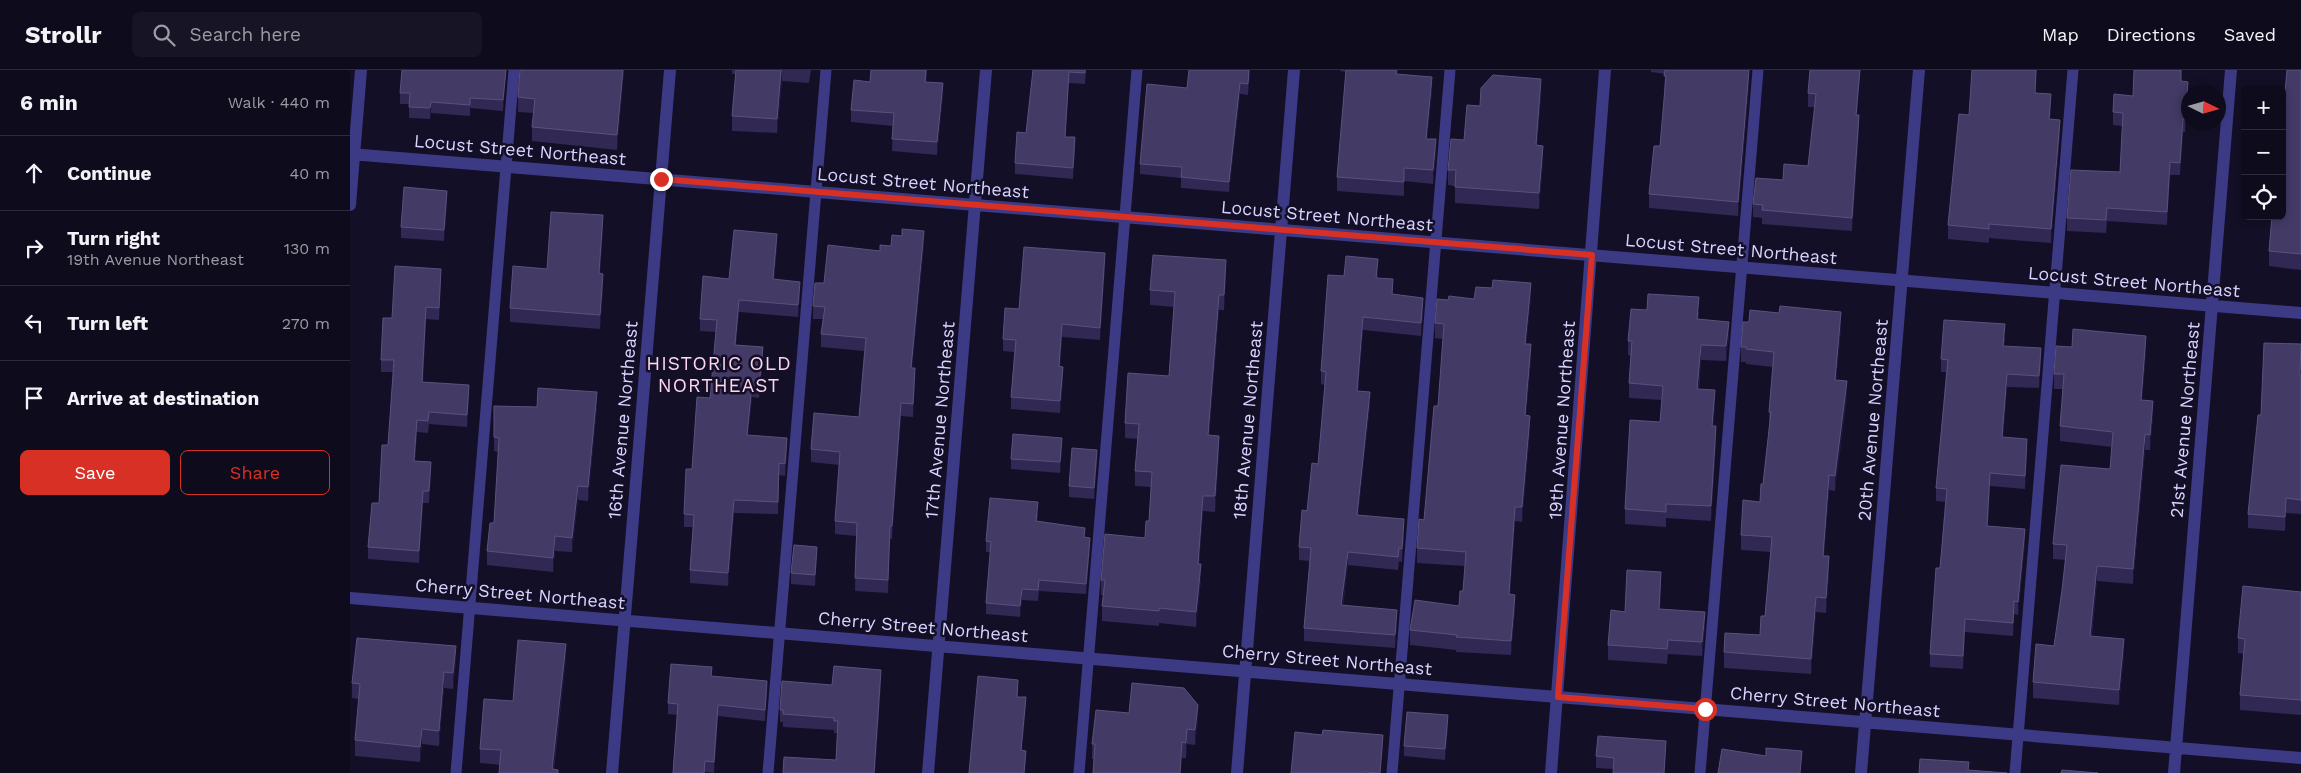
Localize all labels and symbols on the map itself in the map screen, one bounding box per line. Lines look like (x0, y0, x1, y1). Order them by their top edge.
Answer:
north arrow (2181, 85, 2226, 130)
street label: Locust Street Northeast (413, 130, 627, 169)
street label: Locust Street Northeast (816, 163, 1030, 202)
route end (650, 168, 673, 191)
street label: Locust Street Northeast (1220, 196, 1434, 235)
street label: Locust Street Northeast (1624, 229, 1838, 268)
street label: Locust Street Northeast (2027, 262, 2241, 301)
street label: 20th Avenue Northeast (1853, 318, 1892, 522)
street label: 18th Avenue Northeast (1228, 319, 1267, 520)
street label: 16th Avenue Northeast (603, 320, 642, 520)
street label: 17th Avenue Northeast (920, 320, 959, 519)
street label: 19th Avenue Northeast (1544, 320, 1579, 520)
street label: 21st Avenue Northeast (2165, 321, 2204, 519)
district label: HISTORIC OLD NORTHEAST (646, 352, 792, 397)
street label: Cherry Street Northeast (414, 574, 626, 613)
street label: Cherry Street Northeast (817, 607, 1029, 646)
street label: Cherry Street Northeast (1221, 640, 1433, 679)
street label: Cherry Street Northeast (1729, 682, 1941, 721)
route start (1694, 698, 1717, 721)

